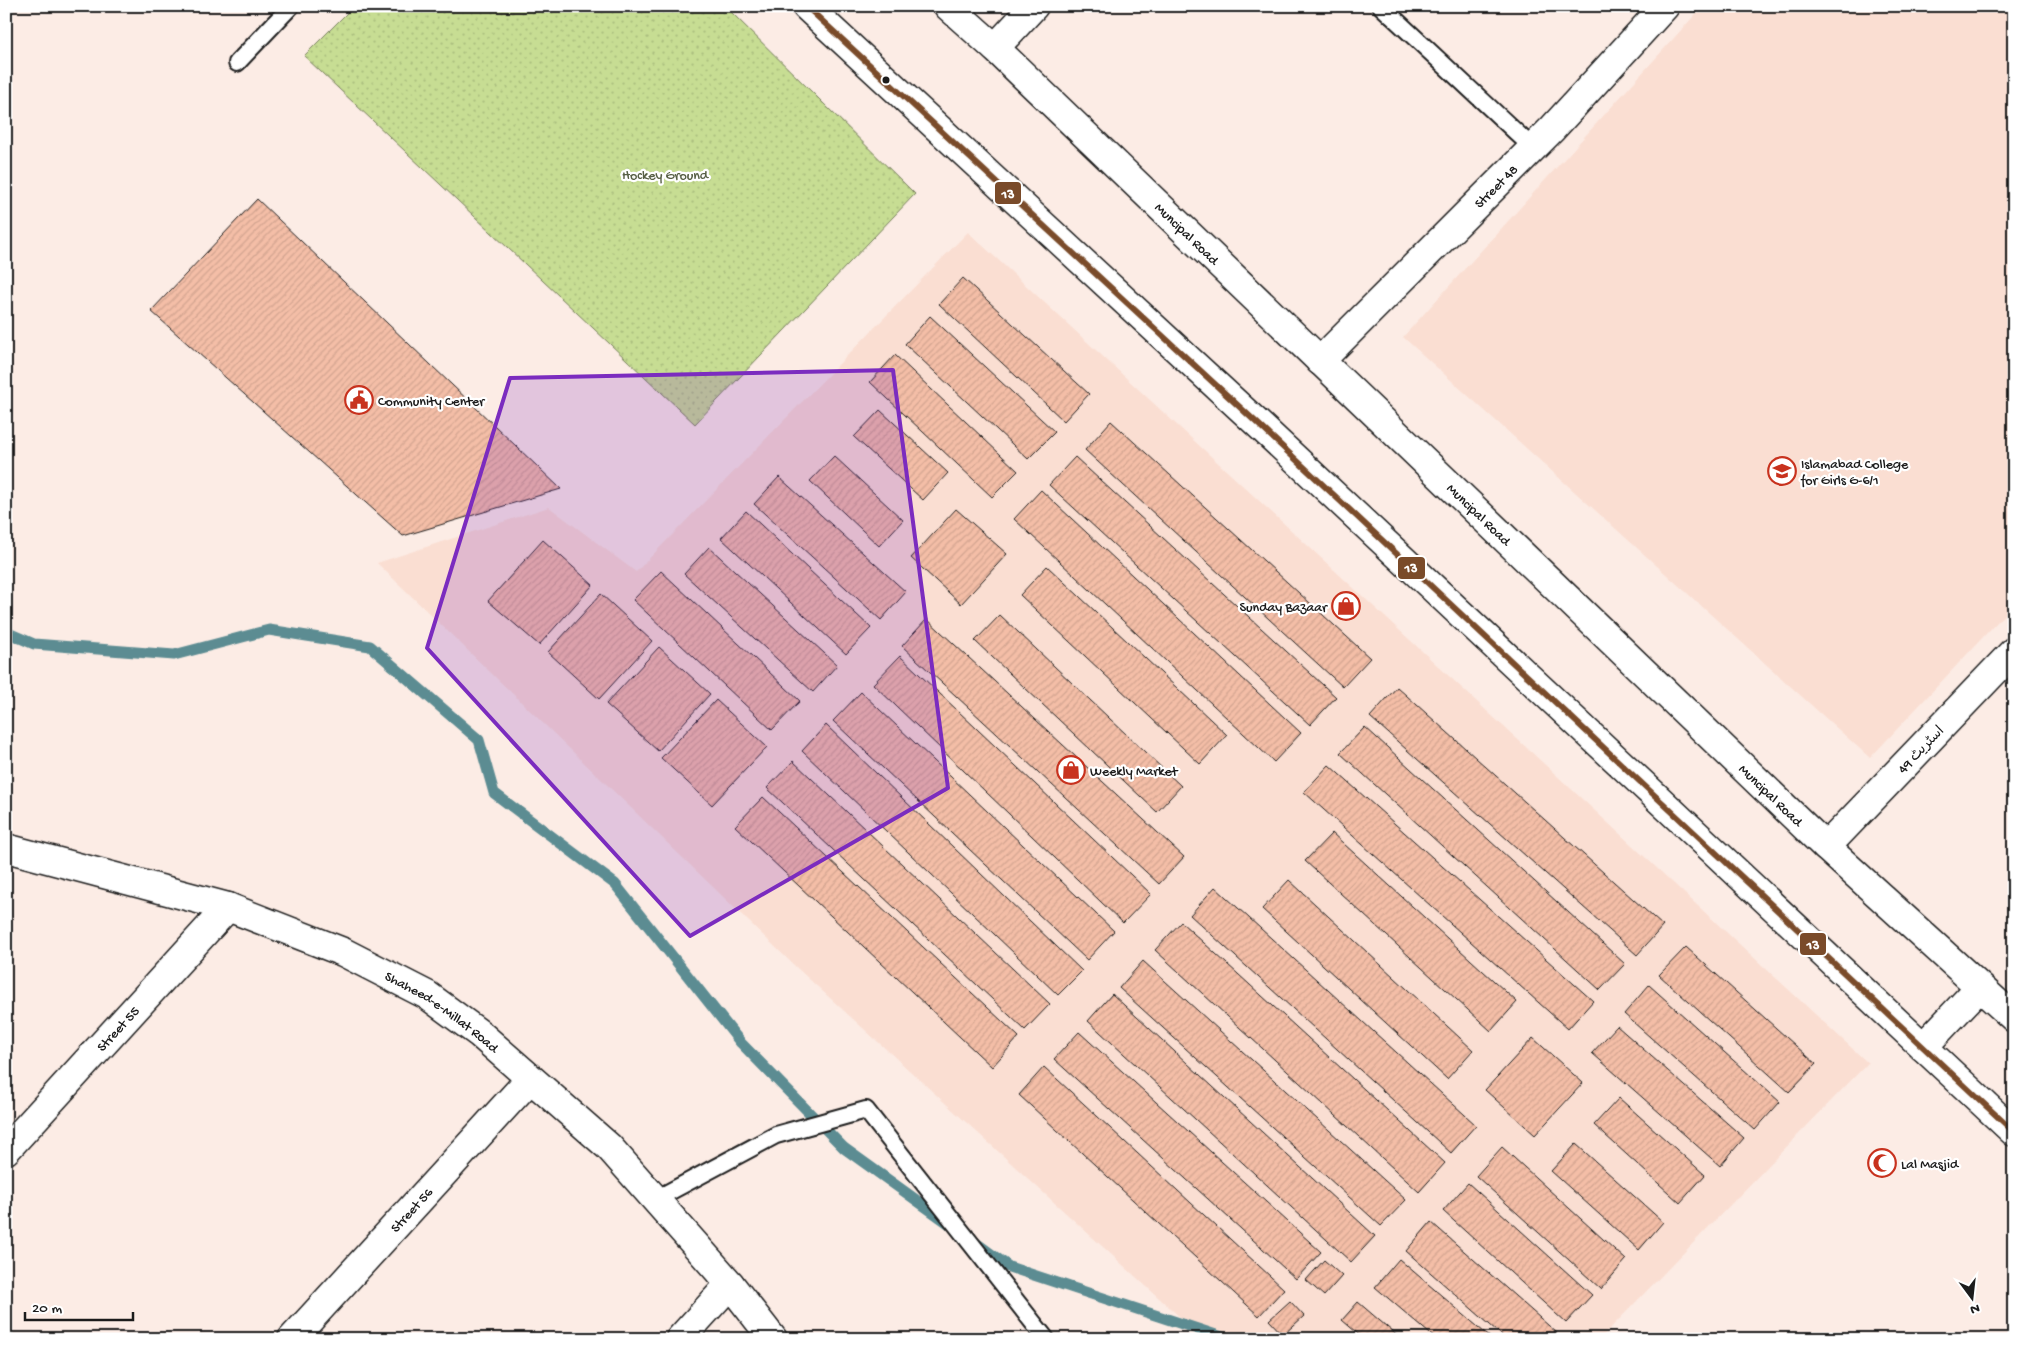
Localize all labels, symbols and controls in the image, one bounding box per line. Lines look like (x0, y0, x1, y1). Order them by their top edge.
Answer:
unlabelled marker (881, 75, 891, 85)
street label: Street 48 (1472, 162, 1523, 213)
park label: Hockey Ground (622, 168, 710, 185)
line badge: 13 (994, 181, 1022, 205)
text: 13 (1001, 187, 1014, 204)
street label: Muncipal Road (1150, 200, 1223, 271)
public building icon: Community Center (344, 385, 374, 415)
place label: Community Center (378, 394, 485, 411)
school or university icon: Islamabad College for Girls G-6/1 (1767, 456, 1797, 486)
place label: Islamabad College for Girls G-6/1 (1800, 457, 1909, 490)
street label: Muncipal Road (1442, 481, 1515, 551)
line badge: 13 (1397, 556, 1426, 580)
text: 13 (1404, 561, 1417, 578)
shop icon: Sunday Bazaar (1331, 591, 1361, 621)
place label: Sunday Bazaar (1240, 600, 1328, 617)
street label: اسٹریٹ 49 (1895, 723, 1949, 778)
shop icon: Weekly Market (1056, 755, 1086, 785)
street label: Muncipal Road (1734, 762, 1807, 832)
place label: Weekly Market (1090, 764, 1179, 781)
line badge: 13 (1799, 932, 1827, 956)
text: 13 (1806, 938, 1819, 955)
street label: Shaheed-e-Millat Road (381, 969, 503, 1059)
street label: Street 55 (94, 1004, 144, 1056)
mosque icon: Lal Masjid (1867, 1148, 1897, 1178)
place label: Lal Masjid (1901, 1157, 1960, 1174)
street label: Street 56 (388, 1184, 438, 1237)
north arrow (1948, 1272, 1998, 1322)
scale bar (25, 1290, 132, 1322)
text: N (1968, 1299, 1981, 1318)
text: 20 m (32, 1300, 62, 1318)

